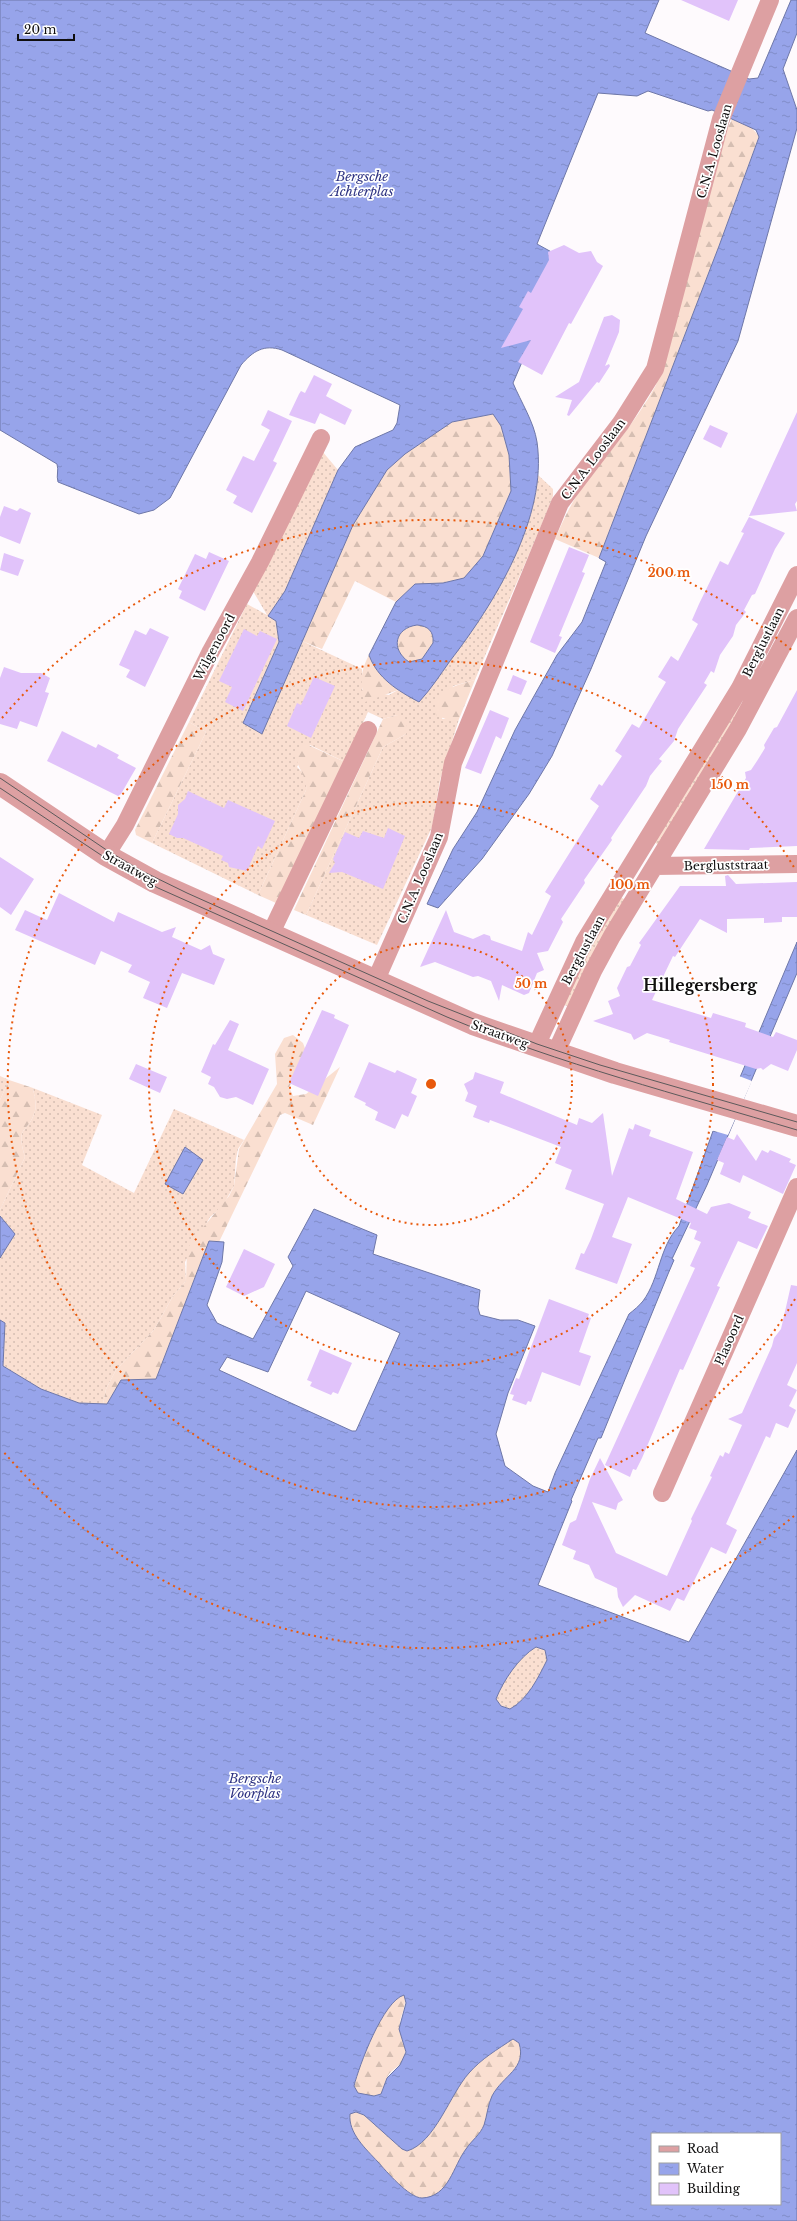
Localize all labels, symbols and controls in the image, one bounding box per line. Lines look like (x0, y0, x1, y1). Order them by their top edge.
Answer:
scale bar (18, 16, 74, 42)
text: 20 m (24, 22, 56, 37)
street label: C.N.A. Looslaan (693, 102, 735, 200)
water label: Bergsche Achterplas (329, 168, 393, 200)
street label: C.N.A. Looslaan (558, 415, 628, 503)
text: 200 m (648, 565, 691, 580)
street label: Berglustlaan (739, 605, 787, 679)
street label: Wilgenoord (190, 611, 238, 684)
text: 150 m (711, 777, 750, 792)
street label: C.N.A. Looslaan (394, 830, 446, 926)
street label: Straatweg (100, 847, 161, 889)
street label: Bergluststraat (684, 857, 769, 873)
text: 100 m (610, 877, 651, 892)
street label: Berglustlaan (558, 913, 608, 987)
district label: Hillegersberg (643, 975, 758, 995)
text: 50 m (515, 976, 548, 991)
street label: Straatweg (469, 1017, 531, 1052)
centre of rings (424, 1077, 438, 1091)
street label: Plasoord (711, 1312, 747, 1368)
water label: Bergsche Voorplas (228, 1770, 281, 1802)
legend (651, 2133, 781, 2205)
text: Road (687, 2141, 719, 2156)
text: Water (686, 2161, 724, 2176)
text: Building (687, 2181, 741, 2196)

